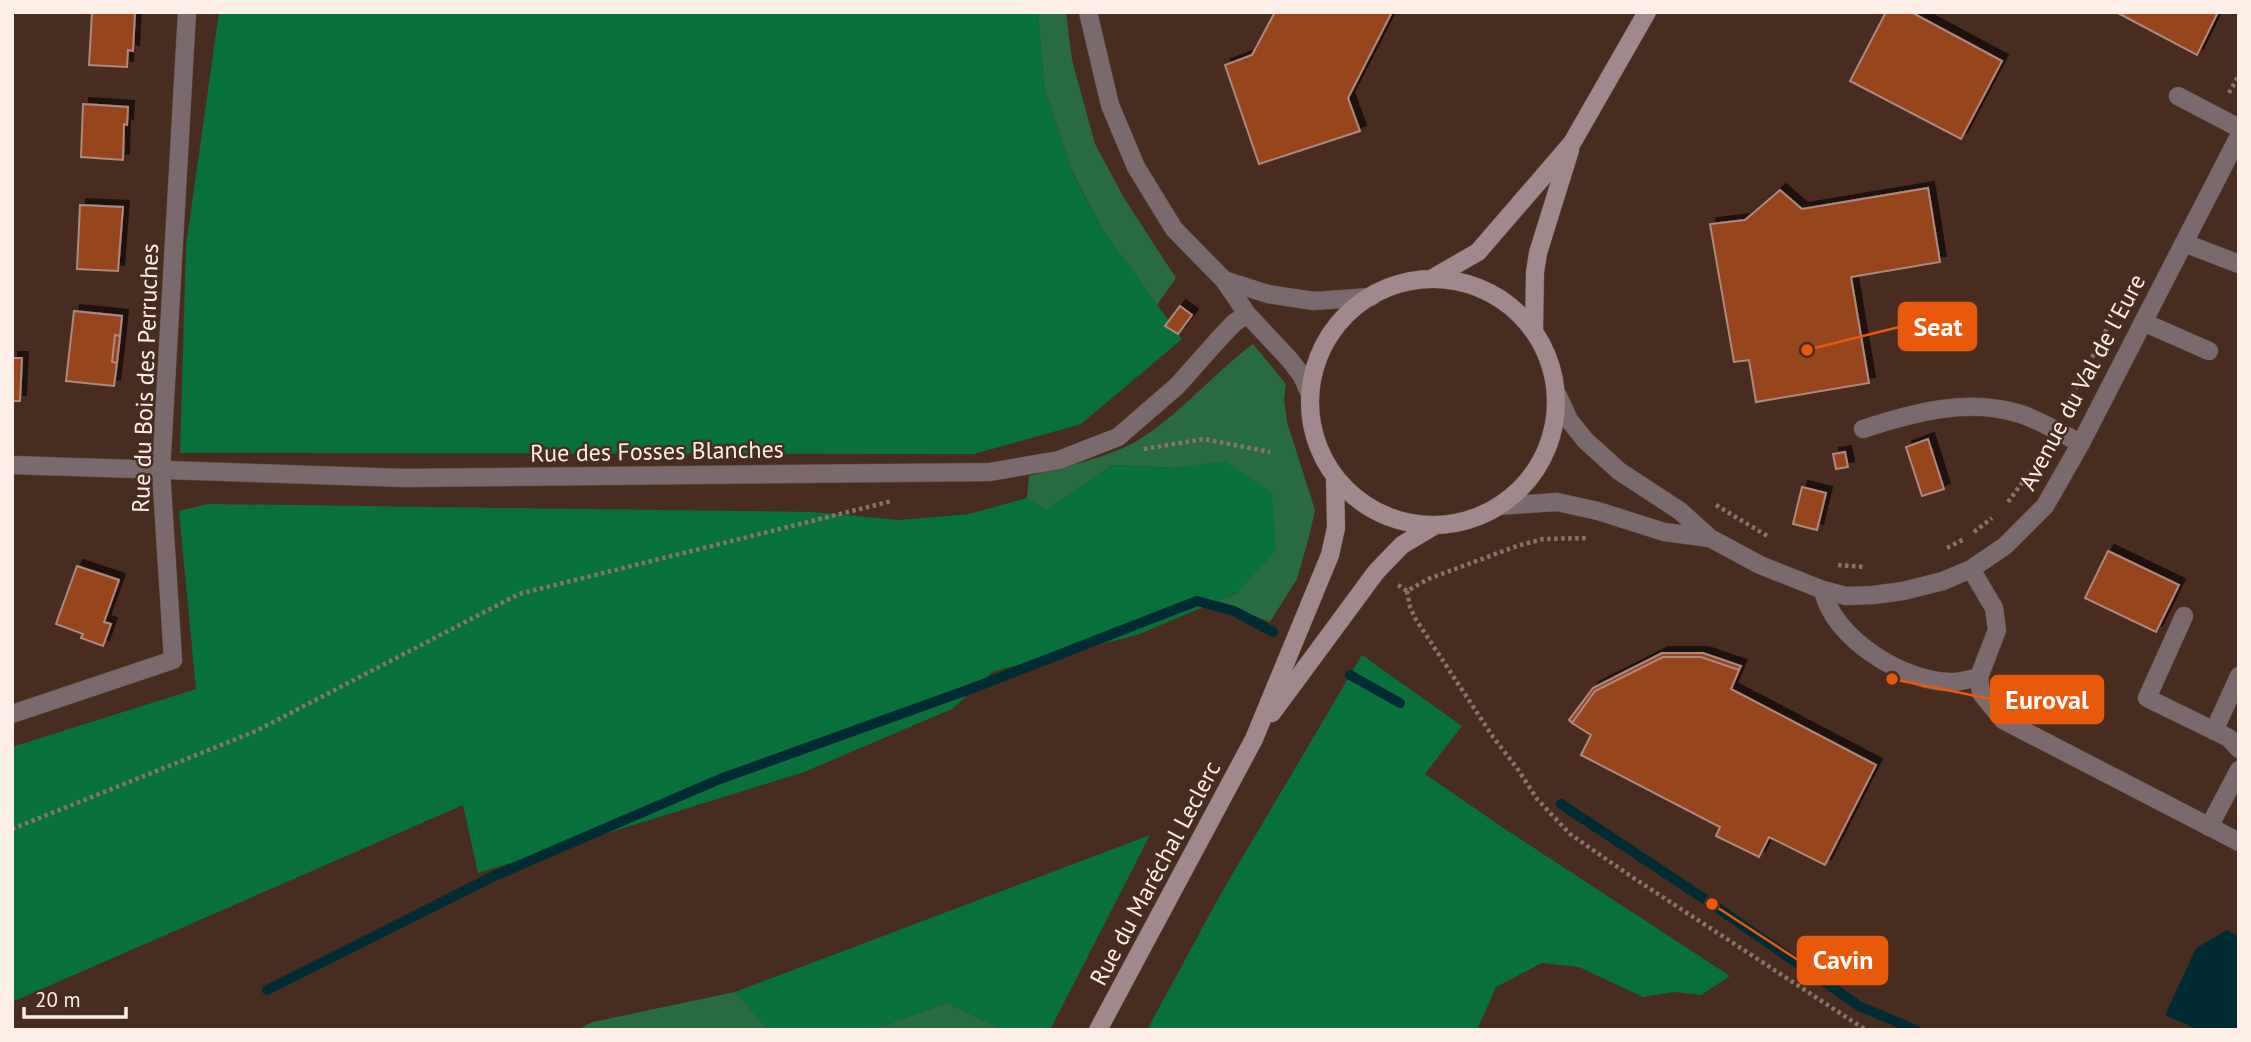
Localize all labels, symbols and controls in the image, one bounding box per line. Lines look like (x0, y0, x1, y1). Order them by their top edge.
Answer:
street label: Rue du Bois des Perruches (125, 243, 165, 513)
street label: Avenue du Val de l'Eure (2012, 269, 2152, 495)
callout: Seat (1899, 303, 1976, 350)
text: Seat (1914, 310, 1962, 343)
street label: Rue des Fosses Blanches (530, 433, 784, 469)
callout: Euroval (1991, 676, 2103, 723)
text: Euroval (2005, 683, 2089, 716)
street label: Rue du Maréchal Leclerc (1083, 755, 1227, 991)
callout: Cavin (1798, 937, 1887, 984)
text: Cavin (1813, 943, 1873, 976)
scale bar (24, 976, 126, 1020)
text: 20 m (35, 986, 81, 1013)

